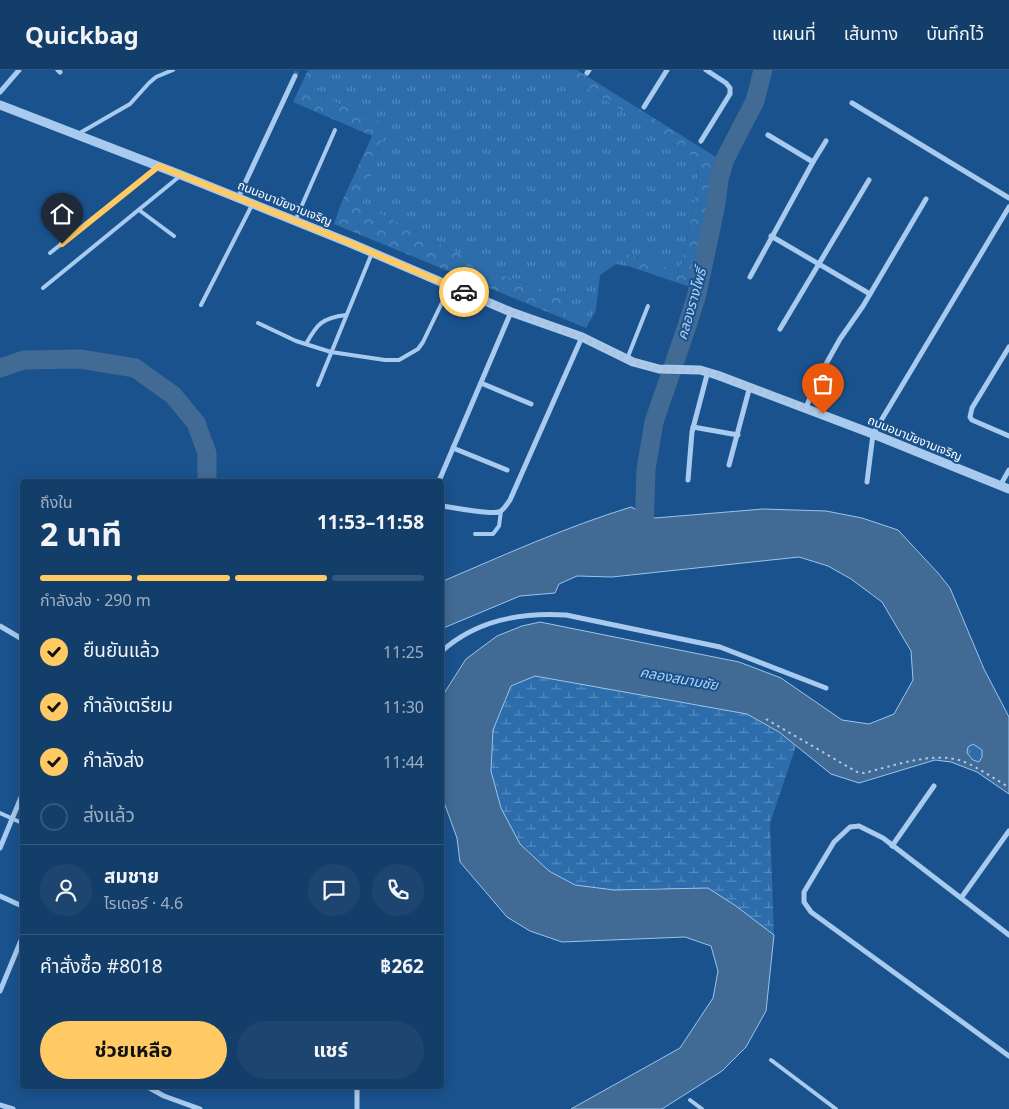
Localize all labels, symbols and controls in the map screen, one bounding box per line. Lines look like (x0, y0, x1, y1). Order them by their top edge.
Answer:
text: Quickbag (25, 18, 139, 51)
text: แผนที่ (772, 21, 816, 45)
text: เส้นทาง (844, 21, 898, 45)
text: บันทึกไว้ (926, 21, 984, 45)
street label: ถนนอนามัยงามเจริญ (235, 176, 335, 230)
pin (41, 193, 83, 244)
icon: home (48, 200, 76, 228)
water label: คลองรางโพธิ์ (672, 262, 711, 342)
courier (439, 267, 489, 317)
icon: car (450, 278, 478, 306)
pin (802, 363, 844, 414)
icon: bag (809, 370, 837, 398)
street label: ถนนอนามัยงามเจริญ (865, 411, 965, 465)
text: ถึงใน (40, 491, 73, 513)
text: 11:53–11:58 (317, 509, 424, 535)
text: 2 นาที (40, 512, 122, 555)
text: กำลังส่ง · 290 m (40, 589, 151, 611)
text: ยืนยันแล้ว (83, 637, 160, 663)
icon: check (40, 638, 68, 666)
text: 11:25 (383, 641, 424, 663)
water label: คลองสนามชัย (638, 662, 721, 695)
text: กำลังเตรียม (83, 692, 173, 718)
icon: check (40, 693, 68, 721)
text: 11:30 (383, 696, 424, 718)
text: กำลังส่ง (83, 747, 144, 773)
icon: check (40, 748, 68, 776)
text: 11:44 (383, 751, 424, 773)
text: ส่งแล้ว (83, 802, 135, 828)
text: สมชาย (104, 863, 159, 889)
button: person (40, 864, 92, 916)
button: chat (308, 864, 360, 916)
button: phone (372, 864, 424, 916)
text: ไรเดอร์ · 4.6 (104, 892, 183, 914)
text: คำสั่งซื้อ #8018 (40, 953, 163, 979)
text: ฿262 (380, 953, 424, 979)
button: ช่วยเหลือ (40, 1021, 227, 1079)
button: แชร์ (237, 1021, 424, 1079)

